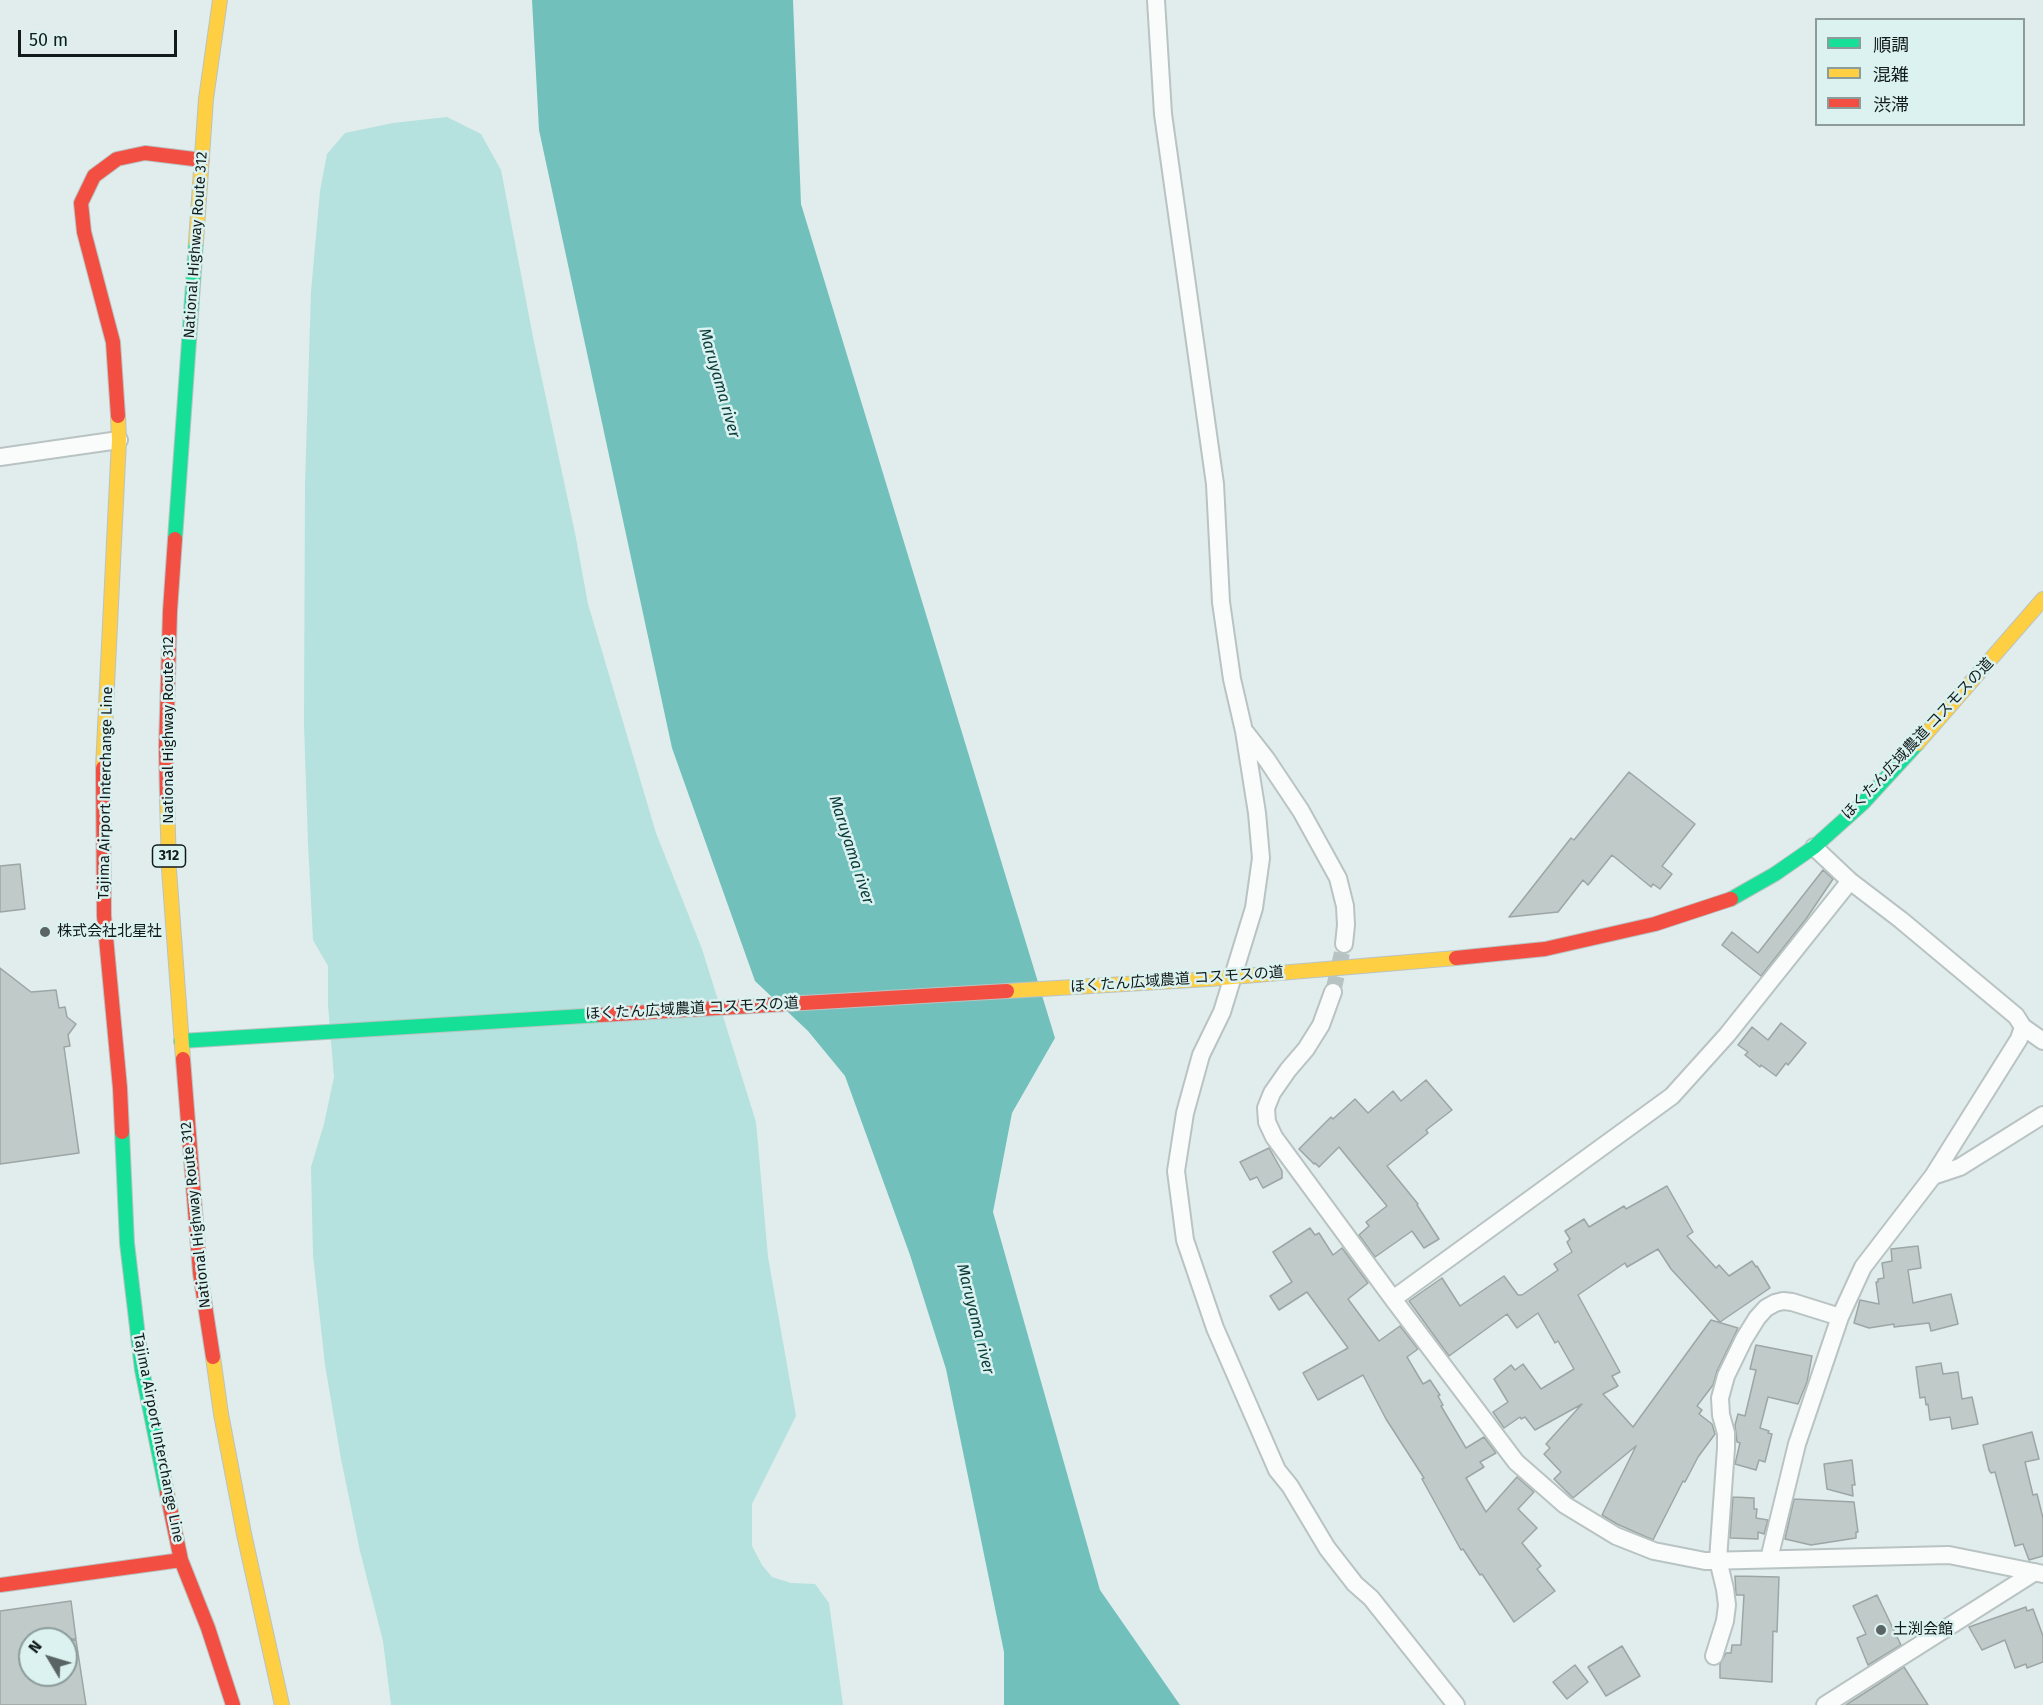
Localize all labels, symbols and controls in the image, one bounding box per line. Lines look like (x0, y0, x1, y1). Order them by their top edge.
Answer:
scale bar (21, 18, 180, 56)
legend (1815, 18, 2025, 126)
text: 50 m (29, 29, 68, 51)
text: 順調 (1873, 34, 1909, 56)
text: 混雑 (1873, 64, 1909, 86)
text: 渋滞 (1873, 94, 1909, 116)
street label: National Highway Route 312 (180, 151, 212, 339)
water label: Maruyama river (694, 326, 744, 440)
street label: National Highway Route 312 (160, 636, 178, 824)
street label: ほくたん広域農道 コスモスの道 (1838, 655, 1998, 823)
street label: Tajima Airport Interchange Line (95, 686, 117, 900)
water label: Maruyama river (824, 793, 878, 907)
road number: 312 (152, 845, 186, 867)
place label: 株式会社北星社 (57, 923, 162, 941)
marker: 株式会社北星社 (38, 925, 52, 939)
street label: ほくたん広域農道 コスモスの道 (1070, 964, 1284, 996)
street label: ほくたん広域農道 コスモスの道 (585, 994, 799, 1024)
street label: National Highway Route 312 (177, 1121, 215, 1309)
water label: Maruyama river (952, 1262, 998, 1376)
street label: Tajima Airport Interchange Line (129, 1332, 187, 1544)
place label: 土渕会館 (1893, 1621, 1953, 1639)
marker: 土渕会館 (1874, 1623, 1888, 1637)
north arrow (18, 1627, 78, 1687)
text: N (24, 1637, 46, 1657)

